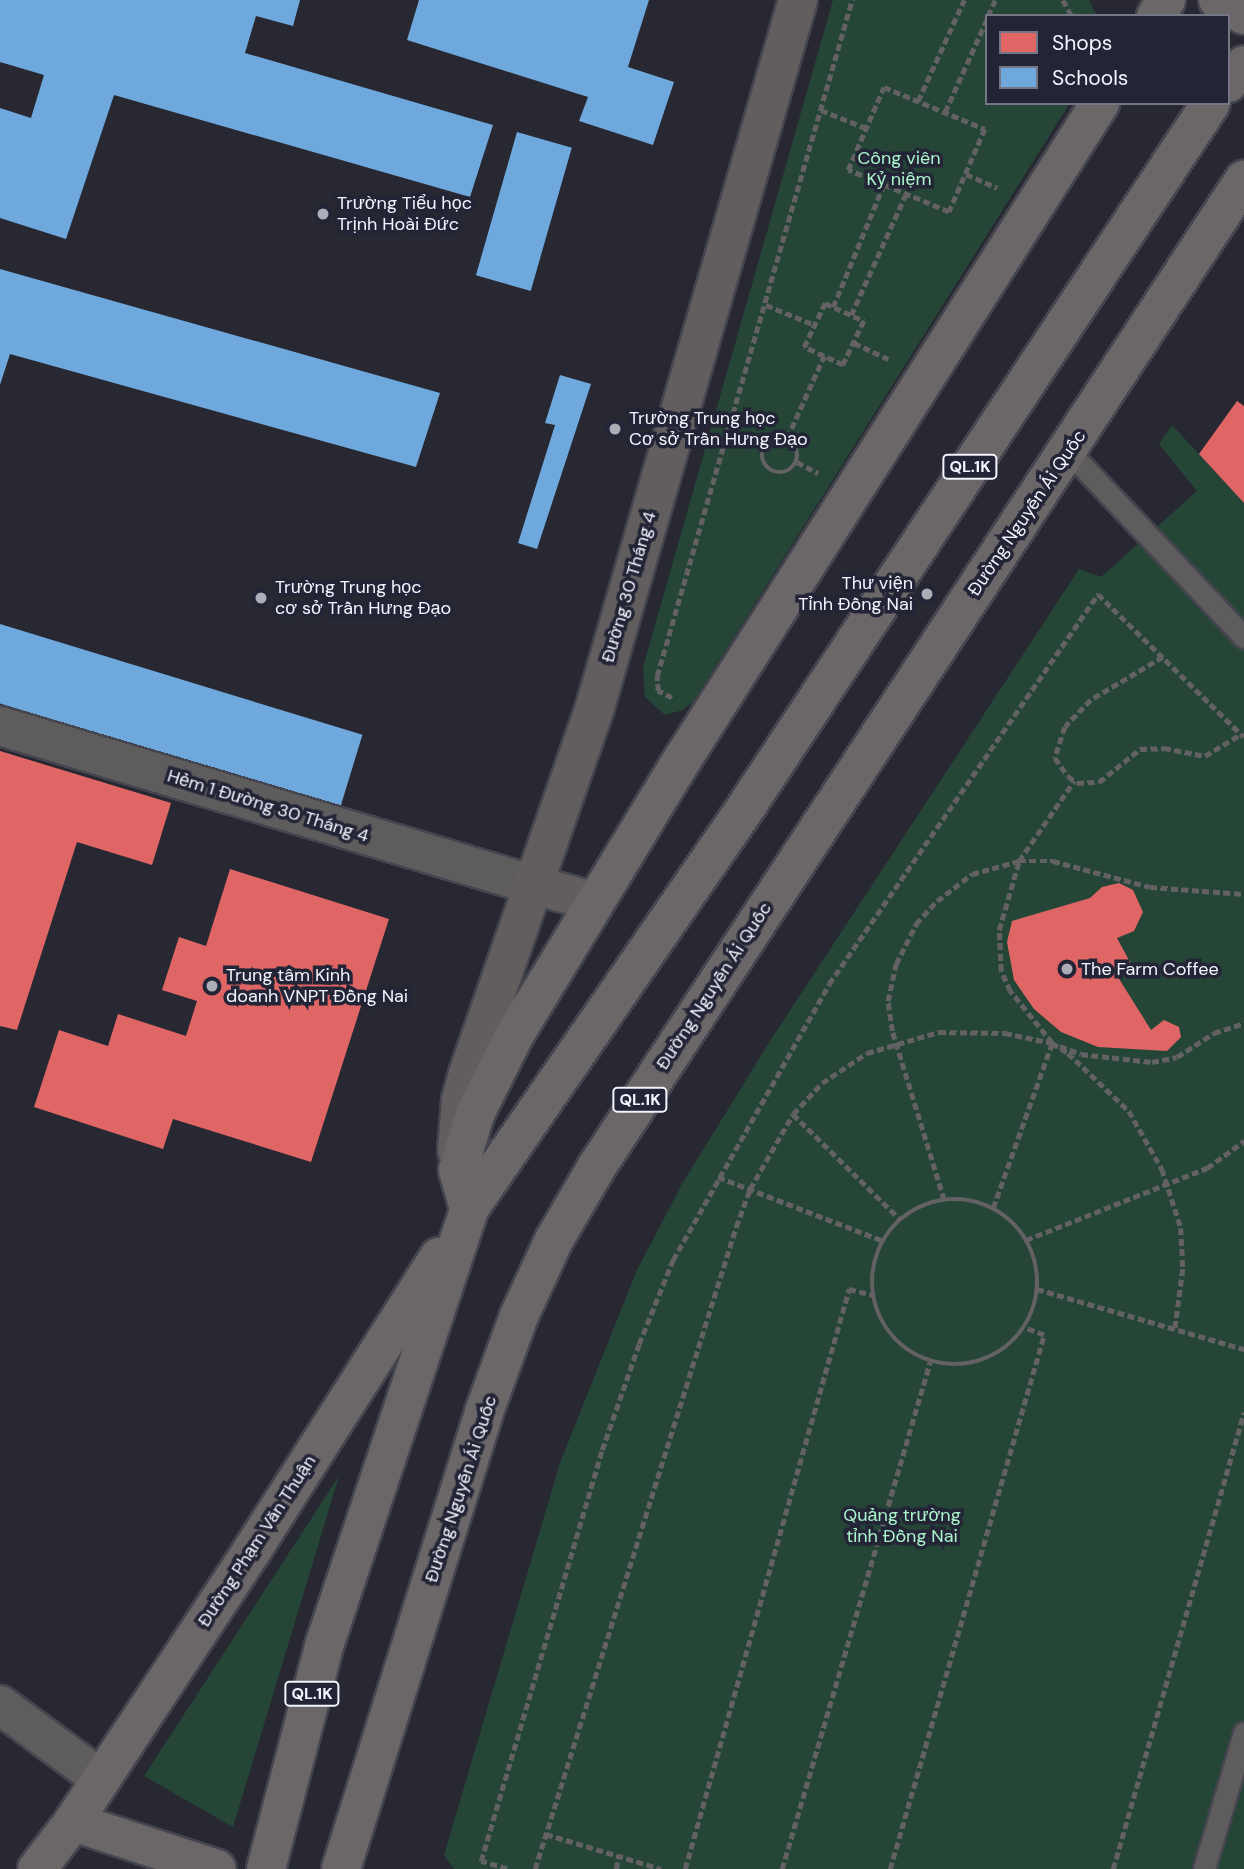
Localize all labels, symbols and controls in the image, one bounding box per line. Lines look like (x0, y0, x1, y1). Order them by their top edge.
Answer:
legend (985, 14, 1230, 105)
text: Shops (1052, 29, 1112, 57)
text: Schools (1052, 64, 1128, 92)
park label: Công viên Kỷ niệm (857, 148, 941, 190)
place label: Trường Tiểu học Trịnh Hoài Đức (337, 193, 472, 235)
marker: Trường Tiểu học Trịnh Hoài Đức (315, 206, 331, 222)
place label: Trường Trung học Cơ sở Trần Hưng Đạo (629, 408, 808, 450)
marker: Trường Trung học Cơ sở Trần Hưng Đạo (607, 421, 623, 437)
street label: Đường Nguyễn Ái Quốc (963, 426, 1091, 600)
road number: QL.1K (942, 454, 998, 480)
street label: Đường 30 Tháng 4 (597, 509, 661, 665)
place label: Thư viện Tỉnh Đồng Nai (798, 573, 913, 616)
place label: Trường Trung học cơ sở Trần Hưng Đạo (275, 577, 451, 620)
marker: Thư viện Tỉnh Đồng Nai (919, 586, 935, 602)
marker: Trường Trung học cơ sở Trần Hưng Đạo (253, 590, 269, 606)
street label: Hẻm 1 Đường 30 Tháng 4 (165, 765, 371, 847)
street label: Đường Nguyễn Ái Quốc (652, 898, 776, 1074)
place label: The Farm Coffee (1081, 958, 1219, 980)
marker: The Farm Coffee (1059, 961, 1075, 977)
place label: Trung tâm Kinh doanh VNPT Đồng Nai (226, 965, 408, 1007)
marker: Trung tâm Kinh doanh VNPT Đồng Nai (204, 978, 220, 994)
road number: QL.1K (612, 1088, 668, 1112)
street label: Đường Nguyễn Ái Quốc (421, 1393, 501, 1585)
street label: Đường Phạm Văn Thuận (193, 1451, 321, 1631)
park label: Quảng trường tỉnh Đồng Nai (843, 1505, 961, 1548)
road number: QL.1K (284, 1682, 340, 1706)

